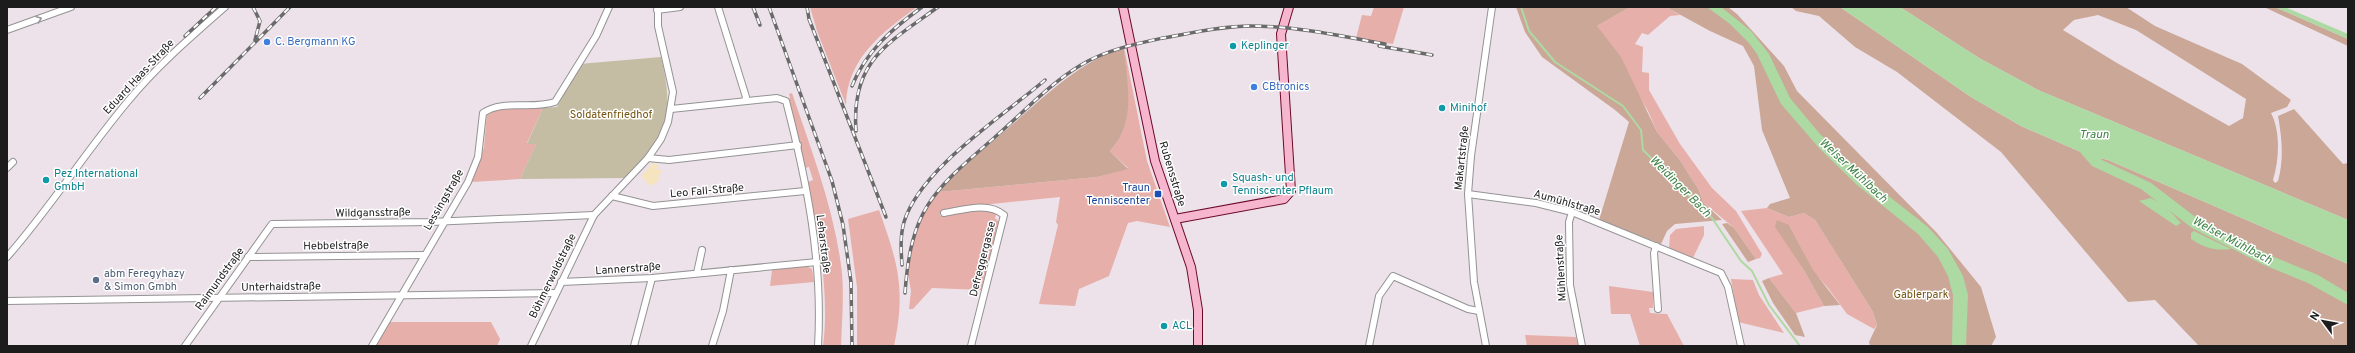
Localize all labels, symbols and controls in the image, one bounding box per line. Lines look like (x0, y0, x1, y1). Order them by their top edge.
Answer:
one-way arrow (35, 15, 42, 23)
place label: C. Bergmann KG (275, 35, 356, 49)
street label: Eduard Haas-Straße (101, 36, 178, 118)
marker: C. Bergmann KG (262, 37, 272, 47)
place label: Keplinger (1241, 39, 1289, 53)
marker: Keplinger (1228, 41, 1238, 51)
place label: CBtronics (1262, 80, 1309, 94)
marker: CBtronics (1249, 82, 1259, 92)
place label: Minihof (1450, 101, 1487, 115)
marker: Minihof (1437, 103, 1447, 113)
park label: Soldatenfriedhof (570, 108, 653, 122)
street label: Makartstraße (1452, 125, 1472, 191)
water label: Traun (2079, 127, 2109, 143)
water label: Welser Mühlbach (1815, 135, 1891, 207)
street label: Rubensstraße (1155, 140, 1189, 208)
water label: Weidinger Bach (1646, 153, 1715, 222)
place label: Pez International GmbH (54, 167, 138, 194)
street label: Lessingstraße (421, 167, 467, 233)
place label: Squash- und Tenniscenter Pflaum (1232, 171, 1333, 198)
marker: Pez International GmbH (41, 175, 51, 185)
marker: Squash- und Tenniscenter Pflaum (1219, 179, 1229, 189)
street label: Leo Fall-Straße (669, 181, 745, 201)
place label: Traun Tenniscenter (1086, 181, 1151, 208)
street label: Aumühlstraße (1532, 187, 1602, 219)
marker: Traun Tenniscenter (1153, 189, 1163, 199)
street label: Wildgansstraße (335, 205, 411, 221)
water label: Welser Mühlbach (2189, 213, 2275, 269)
street label: Leharstraße (812, 214, 834, 274)
street label: Defreggergasse (967, 220, 999, 298)
street label: Böhmerwaldstraße (526, 231, 580, 321)
street label: Mühlenstraße (1552, 234, 1570, 302)
street label: Hebbelstraße (303, 238, 369, 254)
street label: Raimundstraße (192, 245, 248, 313)
street label: Lannerstraße (595, 260, 661, 278)
place label: abm Feregyhazy & Simon Gmbh (104, 267, 185, 294)
marker: abm Feregyhazy & Simon Gmbh (91, 275, 101, 285)
street label: Unterhaidstraße (241, 279, 321, 295)
park label: Gablerpark (1893, 288, 1949, 302)
north arrow (2303, 301, 2343, 341)
text: N (2307, 309, 2323, 323)
place label: ACL (1172, 319, 1192, 333)
marker: ACL (1159, 321, 1169, 331)

